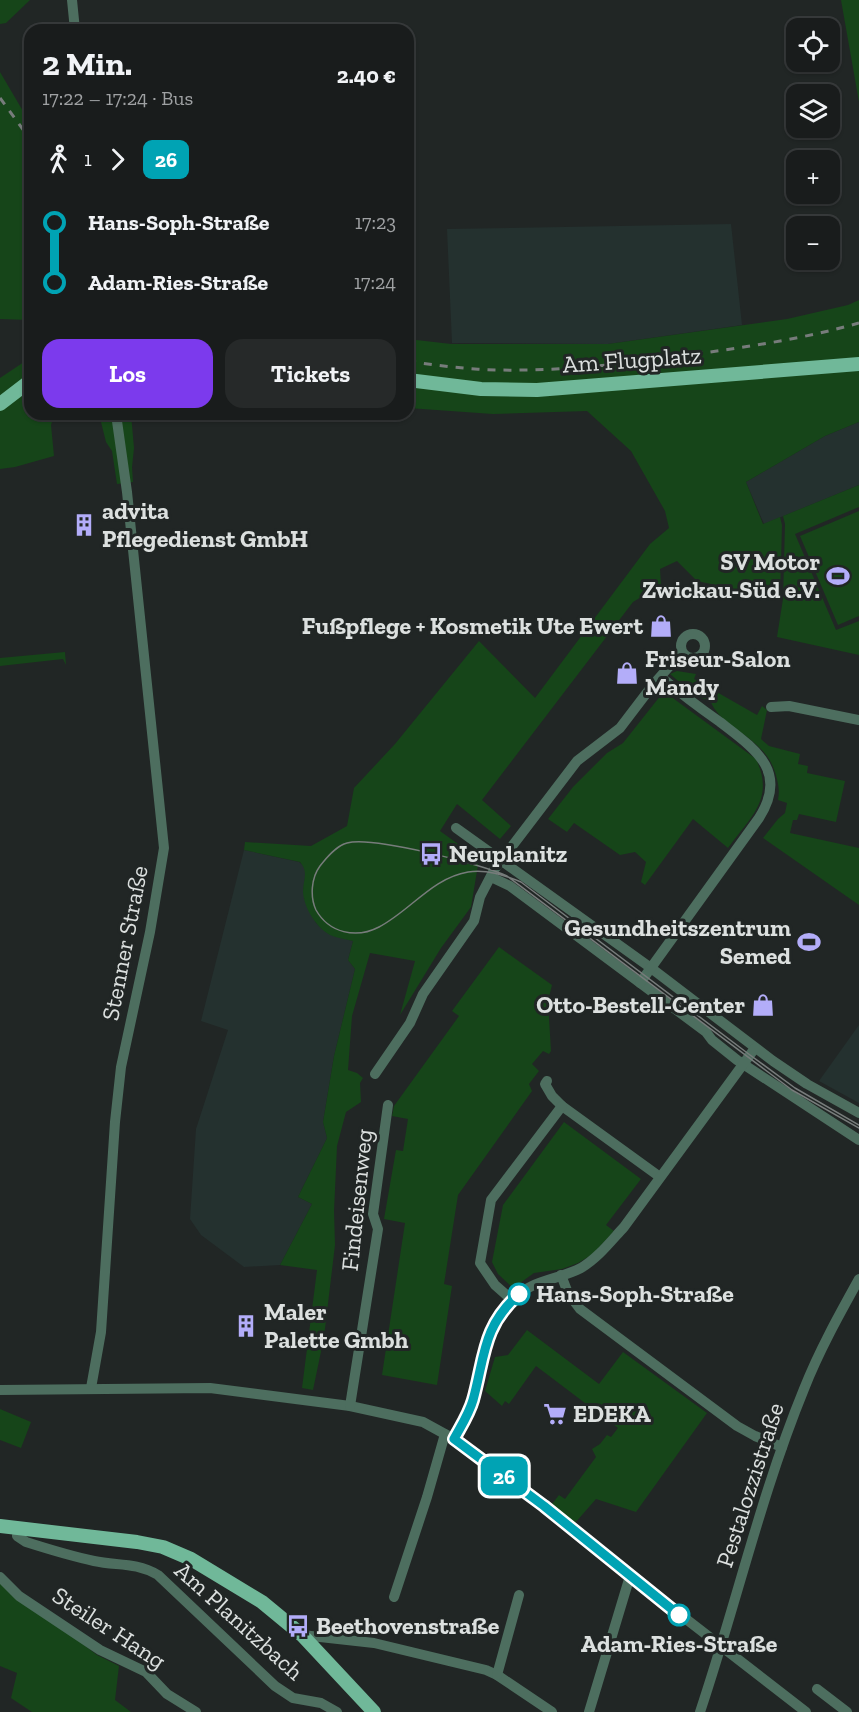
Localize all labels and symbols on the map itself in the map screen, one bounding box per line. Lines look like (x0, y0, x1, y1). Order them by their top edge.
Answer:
street label: Am Flugplatz (561, 340, 702, 379)
place label: advita Pflegedienst GmbH (102, 496, 308, 553)
building icon: advita Pflegedienst GmbH (71, 512, 97, 538)
place label: SV Motor Zwickau-Süd e.V. (642, 547, 820, 604)
sports icon: SV Motor Zwickau-Süd e.V. (825, 563, 851, 589)
place label: Fußpflege + Kosmetik Ute Ewert (302, 611, 643, 640)
shop icon: Fußpflege + Kosmetik Ute Ewert (648, 613, 674, 639)
place label: Friseur-Salon Mandy (645, 644, 790, 701)
shop icon: Friseur-Salon Mandy (614, 660, 640, 686)
place label: Neuplanitz (449, 839, 567, 868)
bus stop icon: Neuplanitz (418, 841, 444, 867)
street label: Stenner Straße (95, 863, 154, 1023)
place label: Gesundheitszentrum Semed (564, 913, 791, 970)
sports icon: Gesundheitszentrum Semed (796, 929, 822, 955)
place label: Otto-Bestell-Center (536, 990, 745, 1019)
shop icon: Otto-Bestell-Center (750, 992, 776, 1018)
street label: Findeisenweg (335, 1127, 378, 1272)
place label: Hans-Soph-Straße (536, 1279, 734, 1308)
marker: Hans-Soph-Straße (508, 1283, 530, 1305)
place label: Maler Palette Gmbh (264, 1297, 409, 1354)
building icon: Maler Palette Gmbh (233, 1313, 259, 1339)
place label: EDEKA (573, 1399, 651, 1428)
street label: Pestalozzistraße (709, 1399, 790, 1571)
supermarket icon: EDEKA (542, 1401, 568, 1427)
line badge: 26 (477, 1456, 531, 1496)
street label: Am Planitzbach (169, 1555, 310, 1686)
street label: Steiler Hang (47, 1580, 171, 1675)
marker: Adam-Ries-Straße (668, 1604, 690, 1626)
place label: Beethovenstraße (316, 1611, 500, 1640)
bus stop icon: Beethovenstraße (285, 1613, 311, 1639)
place label: Adam-Ries-Straße (581, 1629, 778, 1658)

